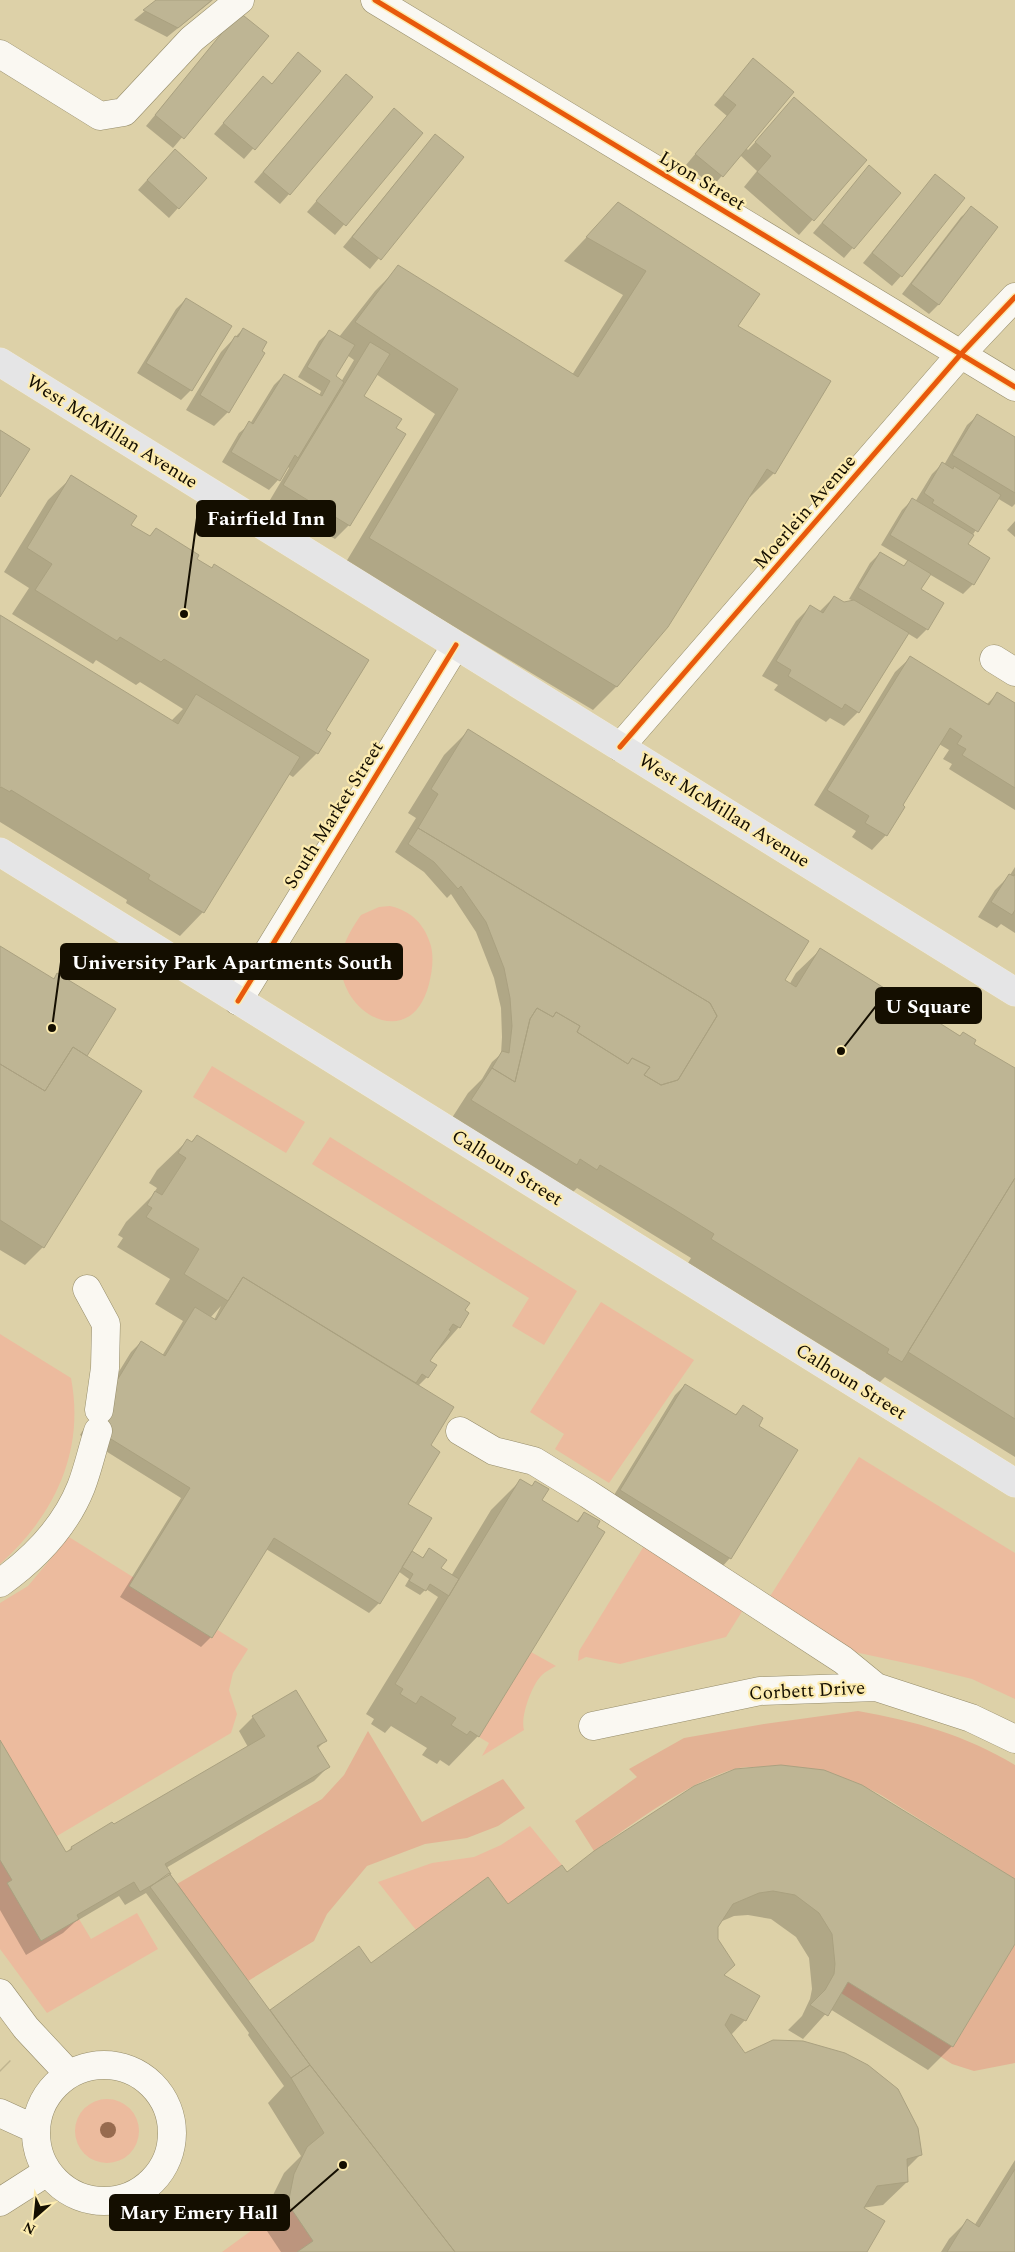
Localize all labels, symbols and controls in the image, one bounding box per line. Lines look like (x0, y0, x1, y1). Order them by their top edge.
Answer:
street label: Lyon Street (653, 144, 751, 219)
street label: West McMillan Avenue (21, 367, 203, 497)
street label: Moerlein Avenue (747, 448, 863, 576)
callout: Fairfield Inn (197, 501, 335, 536)
text: Fairfield Inn (207, 504, 325, 534)
street label: South Market Street (277, 735, 391, 895)
street label: West McMillan Avenue (633, 746, 815, 876)
callout: University Park Apartments South (61, 944, 402, 979)
text: University Park Apartments South (72, 948, 392, 978)
callout: U Square (876, 988, 981, 1023)
text: U Square (885, 992, 971, 1022)
street label: Calhoun Street (446, 1122, 568, 1214)
street label: Calhoun Street (790, 1336, 912, 1428)
street label: Corbett Drive (748, 1673, 866, 1709)
north arrow (10, 2192, 60, 2242)
callout: Mary Emery Hall (110, 2195, 289, 2230)
text: Mary Emery Hall (120, 2198, 278, 2228)
text: N (19, 2216, 39, 2240)

